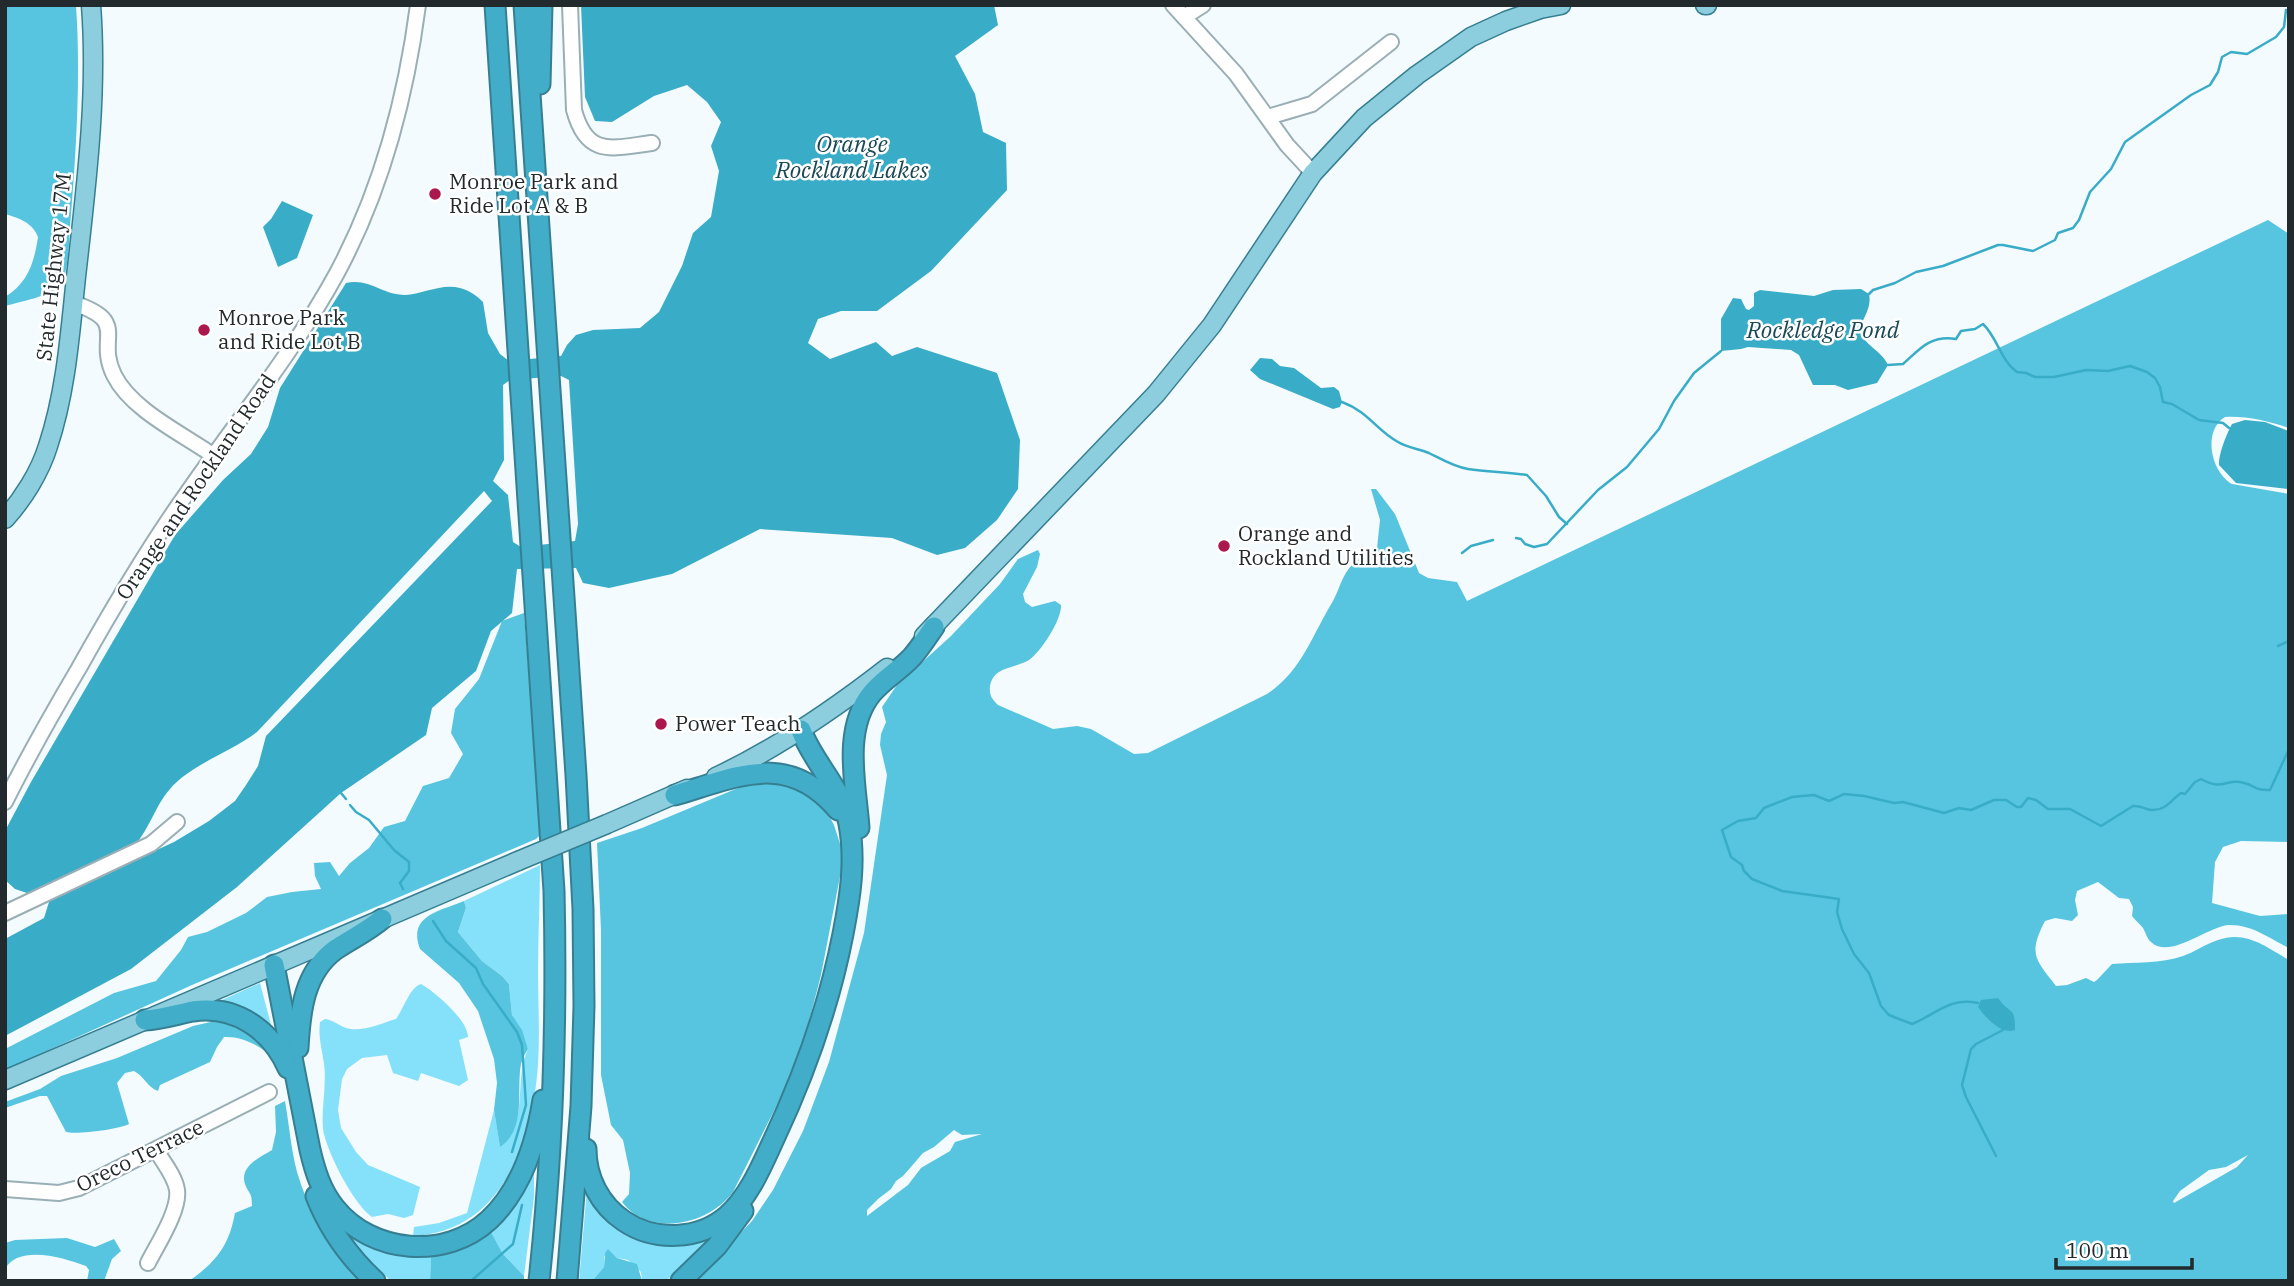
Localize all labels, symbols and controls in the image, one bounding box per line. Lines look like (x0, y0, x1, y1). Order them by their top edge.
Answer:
water label: Orange Rockland Lakes (775, 128, 929, 184)
place label: Monroe Park and Ride Lot A & B (449, 167, 619, 219)
street label: State Highway 17M (29, 171, 77, 362)
marker: Monroe Park and Ride Lot A & B (427, 186, 443, 202)
place label: Monroe Park and Ride Lot B (218, 303, 361, 355)
water label: Rockledge Pond (1746, 314, 1900, 344)
marker: Monroe Park and Ride Lot B (196, 322, 212, 338)
street label: Orange and Rockland Road (109, 368, 282, 605)
place label: Orange and Rockland Utilities (1238, 519, 1414, 571)
marker: Orange and Rockland Utilities (1216, 538, 1232, 554)
place label: Power Teach (675, 709, 801, 737)
marker: Power Teach (653, 716, 669, 732)
street label: Oreco Terrace (71, 1112, 208, 1198)
scale bar (2056, 1226, 2192, 1270)
text: 100 m (2066, 1236, 2129, 1264)

